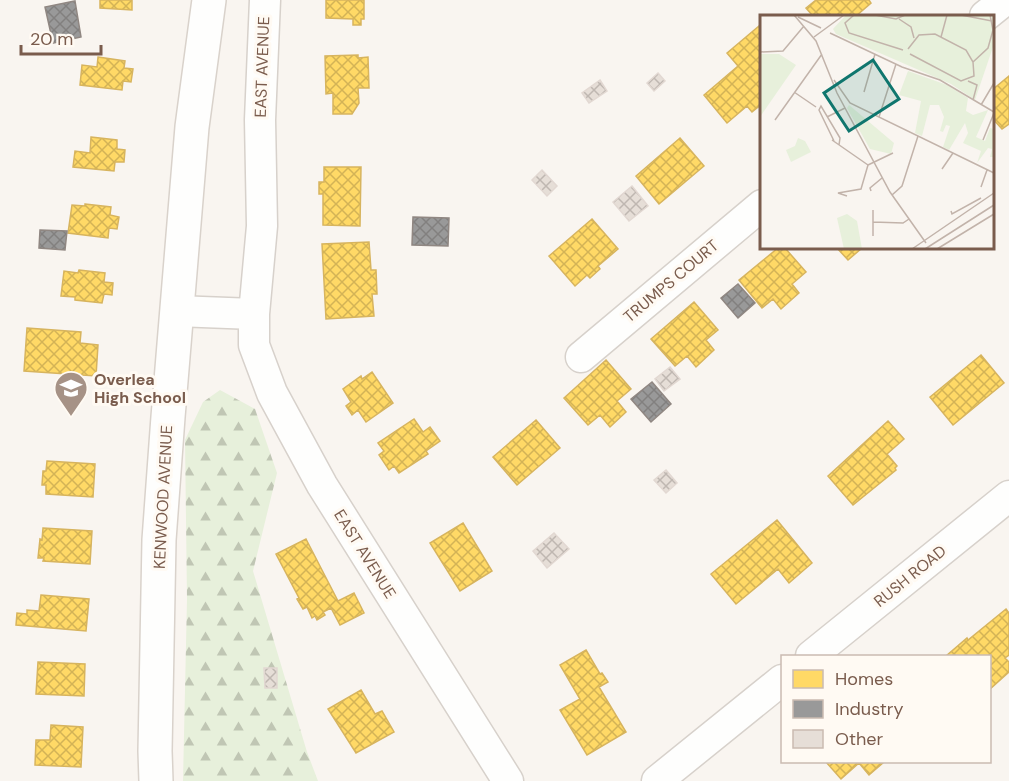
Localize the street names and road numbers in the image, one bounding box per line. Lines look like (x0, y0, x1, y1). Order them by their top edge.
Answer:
street label: EAST AVENUE (250, 16, 274, 118)
street label: TRUMPS COURT (619, 235, 723, 327)
street label: KENWOOD AVENUE (149, 425, 177, 569)
street label: EAST AVENUE (329, 505, 401, 603)
street label: RUSH ROAD (870, 540, 950, 612)

